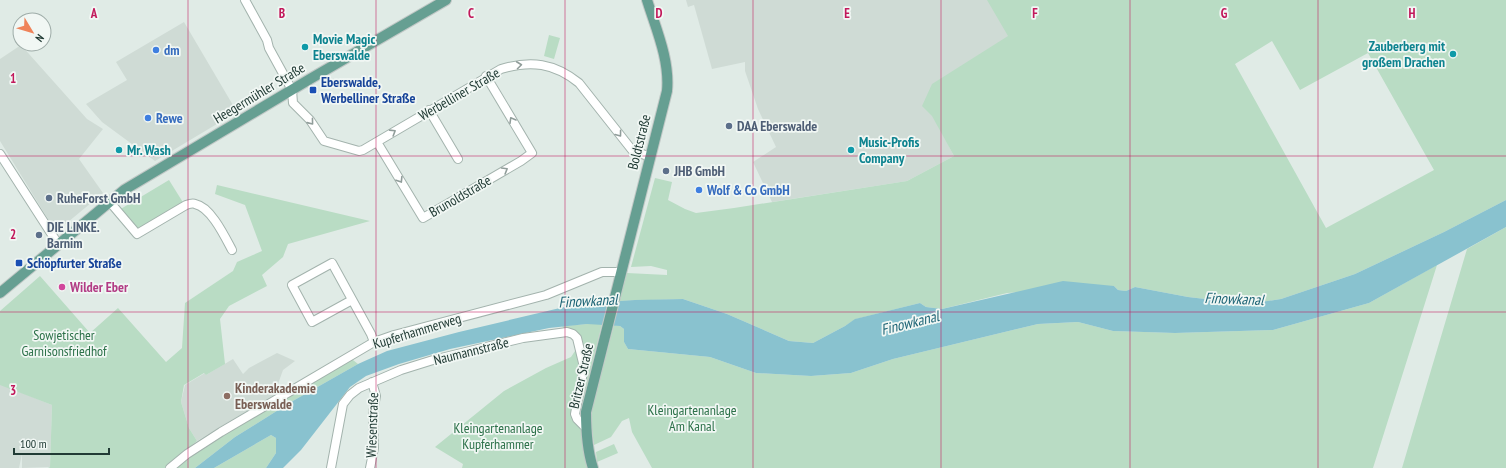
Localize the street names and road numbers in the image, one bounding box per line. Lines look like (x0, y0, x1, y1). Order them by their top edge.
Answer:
street label: Heegermühler Straße (210, 58, 308, 127)
street label: Werbelliner Straße (415, 63, 503, 124)
street label: Boldtstraße (623, 112, 655, 172)
street label: Brunoldstraße (426, 171, 494, 221)
street label: Kupferhammerweg (371, 309, 463, 353)
street label: Naumannstraße (432, 333, 511, 369)
street label: Britzer Straße (565, 341, 597, 411)
street label: Wiesenstraße (362, 392, 382, 458)

